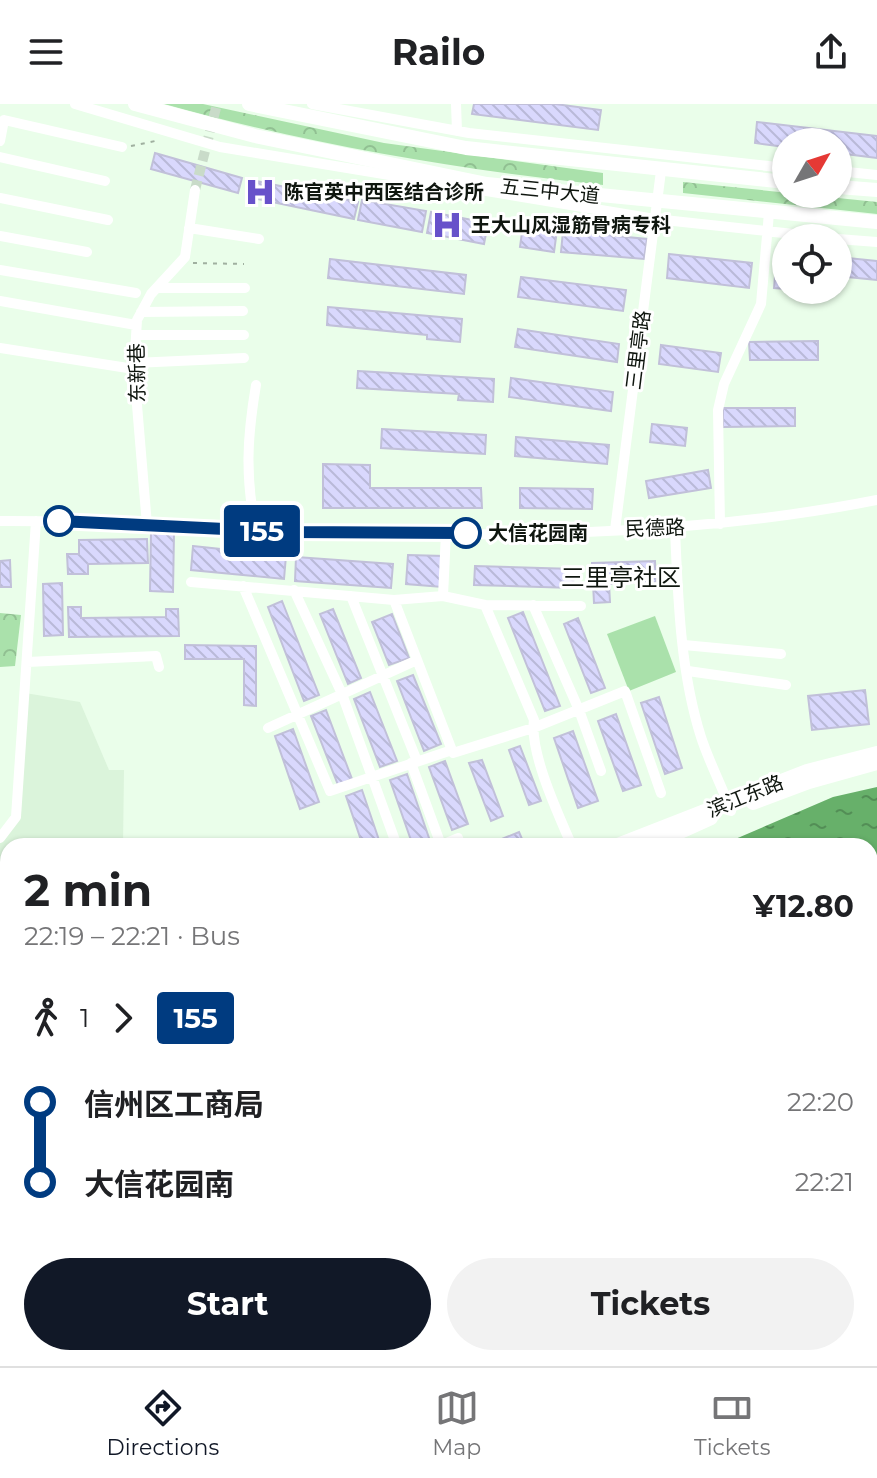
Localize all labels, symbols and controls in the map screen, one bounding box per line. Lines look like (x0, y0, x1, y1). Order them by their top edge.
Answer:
icon: menu (24, 30, 68, 74)
text: Railo (392, 30, 485, 74)
icon: share (809, 30, 853, 74)
north arrow (772, 128, 852, 208)
map controls (772, 128, 852, 304)
street label: 五三中大道 (499, 174, 601, 208)
hospital icon: 陈官英中西医结合诊所 (243, 175, 277, 209)
place label: 陈官英中西医结合诊所 (284, 180, 484, 204)
hospital icon: 王大山风湿筋骨病专科 (430, 208, 464, 242)
place label: 王大山风湿筋骨病专科 (471, 213, 671, 237)
button: locate (772, 224, 852, 304)
street label: 三里亭路 (621, 309, 655, 391)
street label: 东新巷 (124, 343, 150, 403)
line badge: 155 (216, 505, 308, 557)
unlabelled marker (44, 506, 74, 536)
text: 155 (240, 514, 284, 548)
street label: 民德路 (625, 515, 685, 541)
marker: 大信花园南 (451, 518, 481, 548)
place label: 大信花园南 (488, 521, 588, 545)
district label: 三里亭社区 (561, 563, 681, 592)
street label: 滨江东路 (703, 770, 787, 822)
text: 2 min (24, 863, 152, 917)
text: ¥12.80 (753, 888, 854, 925)
text: 22:19 – 22:21 · Bus (24, 920, 240, 952)
icon: walk (24, 996, 68, 1040)
icon: forward (101, 996, 145, 1040)
text: 155 (173, 1001, 218, 1035)
text: 1 (80, 1002, 89, 1034)
text: 信州区工商局 (84, 1086, 264, 1123)
text: 22:20 (787, 1086, 854, 1118)
text: 大信花园南 (84, 1166, 234, 1203)
text: 22:21 (795, 1166, 854, 1198)
button: Start (24, 1258, 431, 1350)
button: Tickets (447, 1258, 854, 1350)
tab: Directions (106, 1386, 219, 1461)
tab: Map (432, 1386, 481, 1461)
tab: Tickets (694, 1386, 770, 1461)

